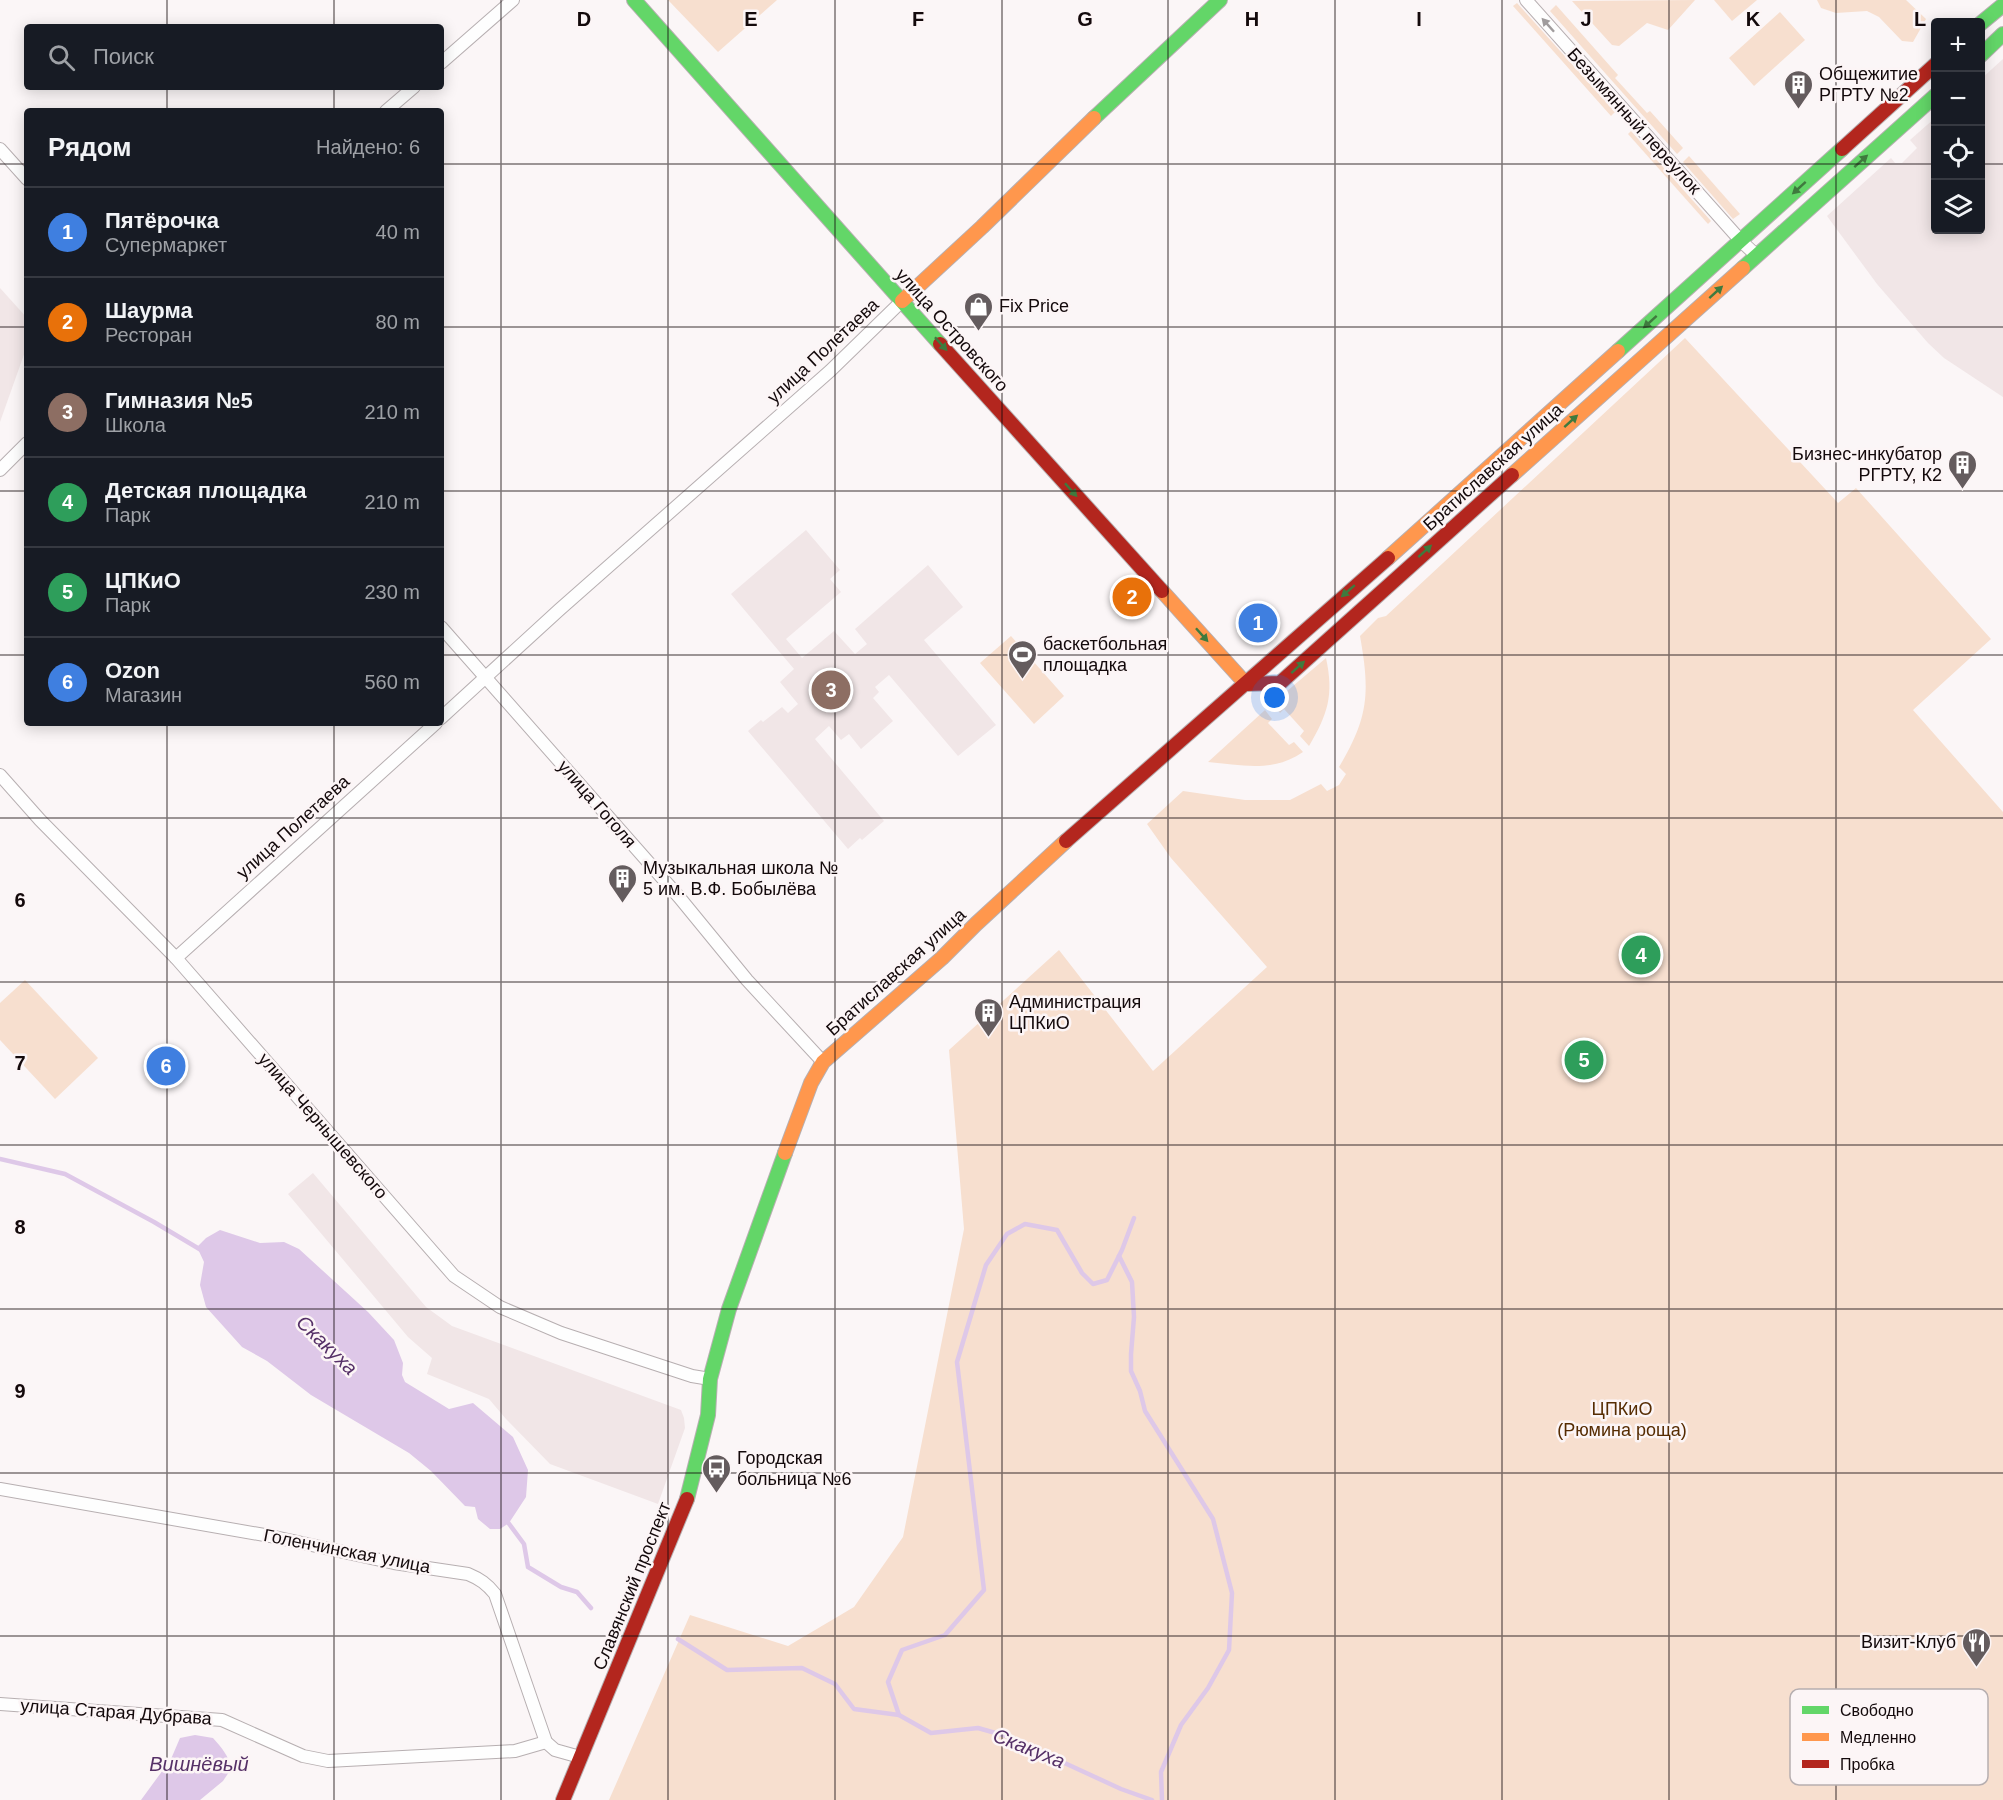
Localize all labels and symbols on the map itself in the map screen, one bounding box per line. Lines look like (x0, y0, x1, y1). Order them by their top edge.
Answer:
text: D (577, 8, 591, 30)
text: E (744, 8, 758, 30)
text: F (912, 8, 924, 30)
text: G (1077, 8, 1093, 30)
text: H (1245, 8, 1259, 30)
text: I (1416, 8, 1422, 30)
text: J (1580, 8, 1592, 30)
text: K (1746, 8, 1761, 30)
text: L (1914, 8, 1926, 30)
one-way arrow (1542, 18, 1555, 33)
street label: Безымянный переулок (1563, 44, 1705, 198)
place label: Общежитие РГРТУ №2 (1819, 64, 1918, 105)
building icon: Общежитие РГРТУ №2 (1782, 68, 1814, 110)
one-way arrow (1854, 154, 1869, 168)
one-way arrow (1791, 181, 1806, 195)
street label: улица Островского (892, 264, 1012, 396)
one-way arrow (1709, 285, 1724, 299)
shop icon: Fix Price (962, 290, 994, 332)
street label: улица Полетаева (763, 294, 883, 408)
place label: Fix Price (999, 296, 1069, 316)
one-way arrow (1643, 315, 1658, 328)
one-way arrow (934, 337, 948, 352)
street label: Братиславская улица (1419, 399, 1567, 535)
one-way arrow (1563, 415, 1578, 428)
place label: Бизнес-инкубатор РГРТУ, К2 (1792, 444, 1942, 485)
building icon: Бизнес-инкубатор РГРТУ, К2 (1947, 448, 1979, 490)
one-way arrow (1064, 482, 1078, 497)
one-way arrow (1418, 544, 1433, 558)
pin: 2 (1112, 574, 1152, 620)
one-way arrow (1341, 584, 1356, 597)
pin: 1 (1238, 600, 1278, 646)
one-way arrow (1195, 627, 1209, 642)
place label: баскетбольная площадка (1043, 634, 1167, 675)
sports icon: баскетбольная площадка (1006, 638, 1038, 680)
one-way arrow (1290, 661, 1305, 674)
pin: 3 (812, 668, 850, 712)
your location (1260, 683, 1289, 712)
street label: улица Гоголя (554, 756, 640, 852)
street label: улица Полетаева (233, 771, 354, 883)
place label: Музыкальная школа № 5 им. В.Ф. Бобылёва (643, 858, 838, 899)
building icon: Музыкальная школа № 5 им. В.Ф. Бобылёва (606, 862, 638, 904)
text: 6 (14, 889, 26, 911)
street label: Братиславская улица (822, 904, 970, 1040)
pin: 4 (1622, 932, 1660, 978)
place label: Администрация ЦПКиО (1009, 992, 1141, 1033)
building icon: Администрация ЦПКиО (972, 996, 1004, 1038)
pin: 5 (1564, 1038, 1604, 1082)
pin: 6 (146, 1044, 186, 1088)
street label: улица Чернышевского (254, 1049, 392, 1203)
text: 7 (14, 1052, 26, 1074)
text: 8 (14, 1216, 26, 1238)
water label: Скакуха (292, 1311, 362, 1379)
text: 9 (14, 1380, 26, 1402)
park label: ЦПКиО (Рюмина роща) (1557, 1399, 1687, 1440)
place label: Городская больница №6 (737, 1448, 851, 1489)
bus stop icon: Городская больница №6 (700, 1452, 732, 1494)
street label: Славянский проспект (589, 1499, 675, 1673)
street label: Голенчинская улица (262, 1525, 433, 1577)
restaurant icon: Визит-Клуб (1961, 1626, 1993, 1668)
place label: Визит-Клуб (1861, 1632, 1956, 1652)
legend (1790, 1689, 1988, 1785)
street label: улица Старая Дубрава (20, 1695, 213, 1729)
text: Свободно (1840, 1702, 1914, 1719)
water label: Скакуха (990, 1724, 1068, 1772)
text: Медленно (1840, 1729, 1916, 1746)
water label: Вишнёвый (149, 1753, 249, 1775)
text: Пробка (1840, 1756, 1895, 1773)

